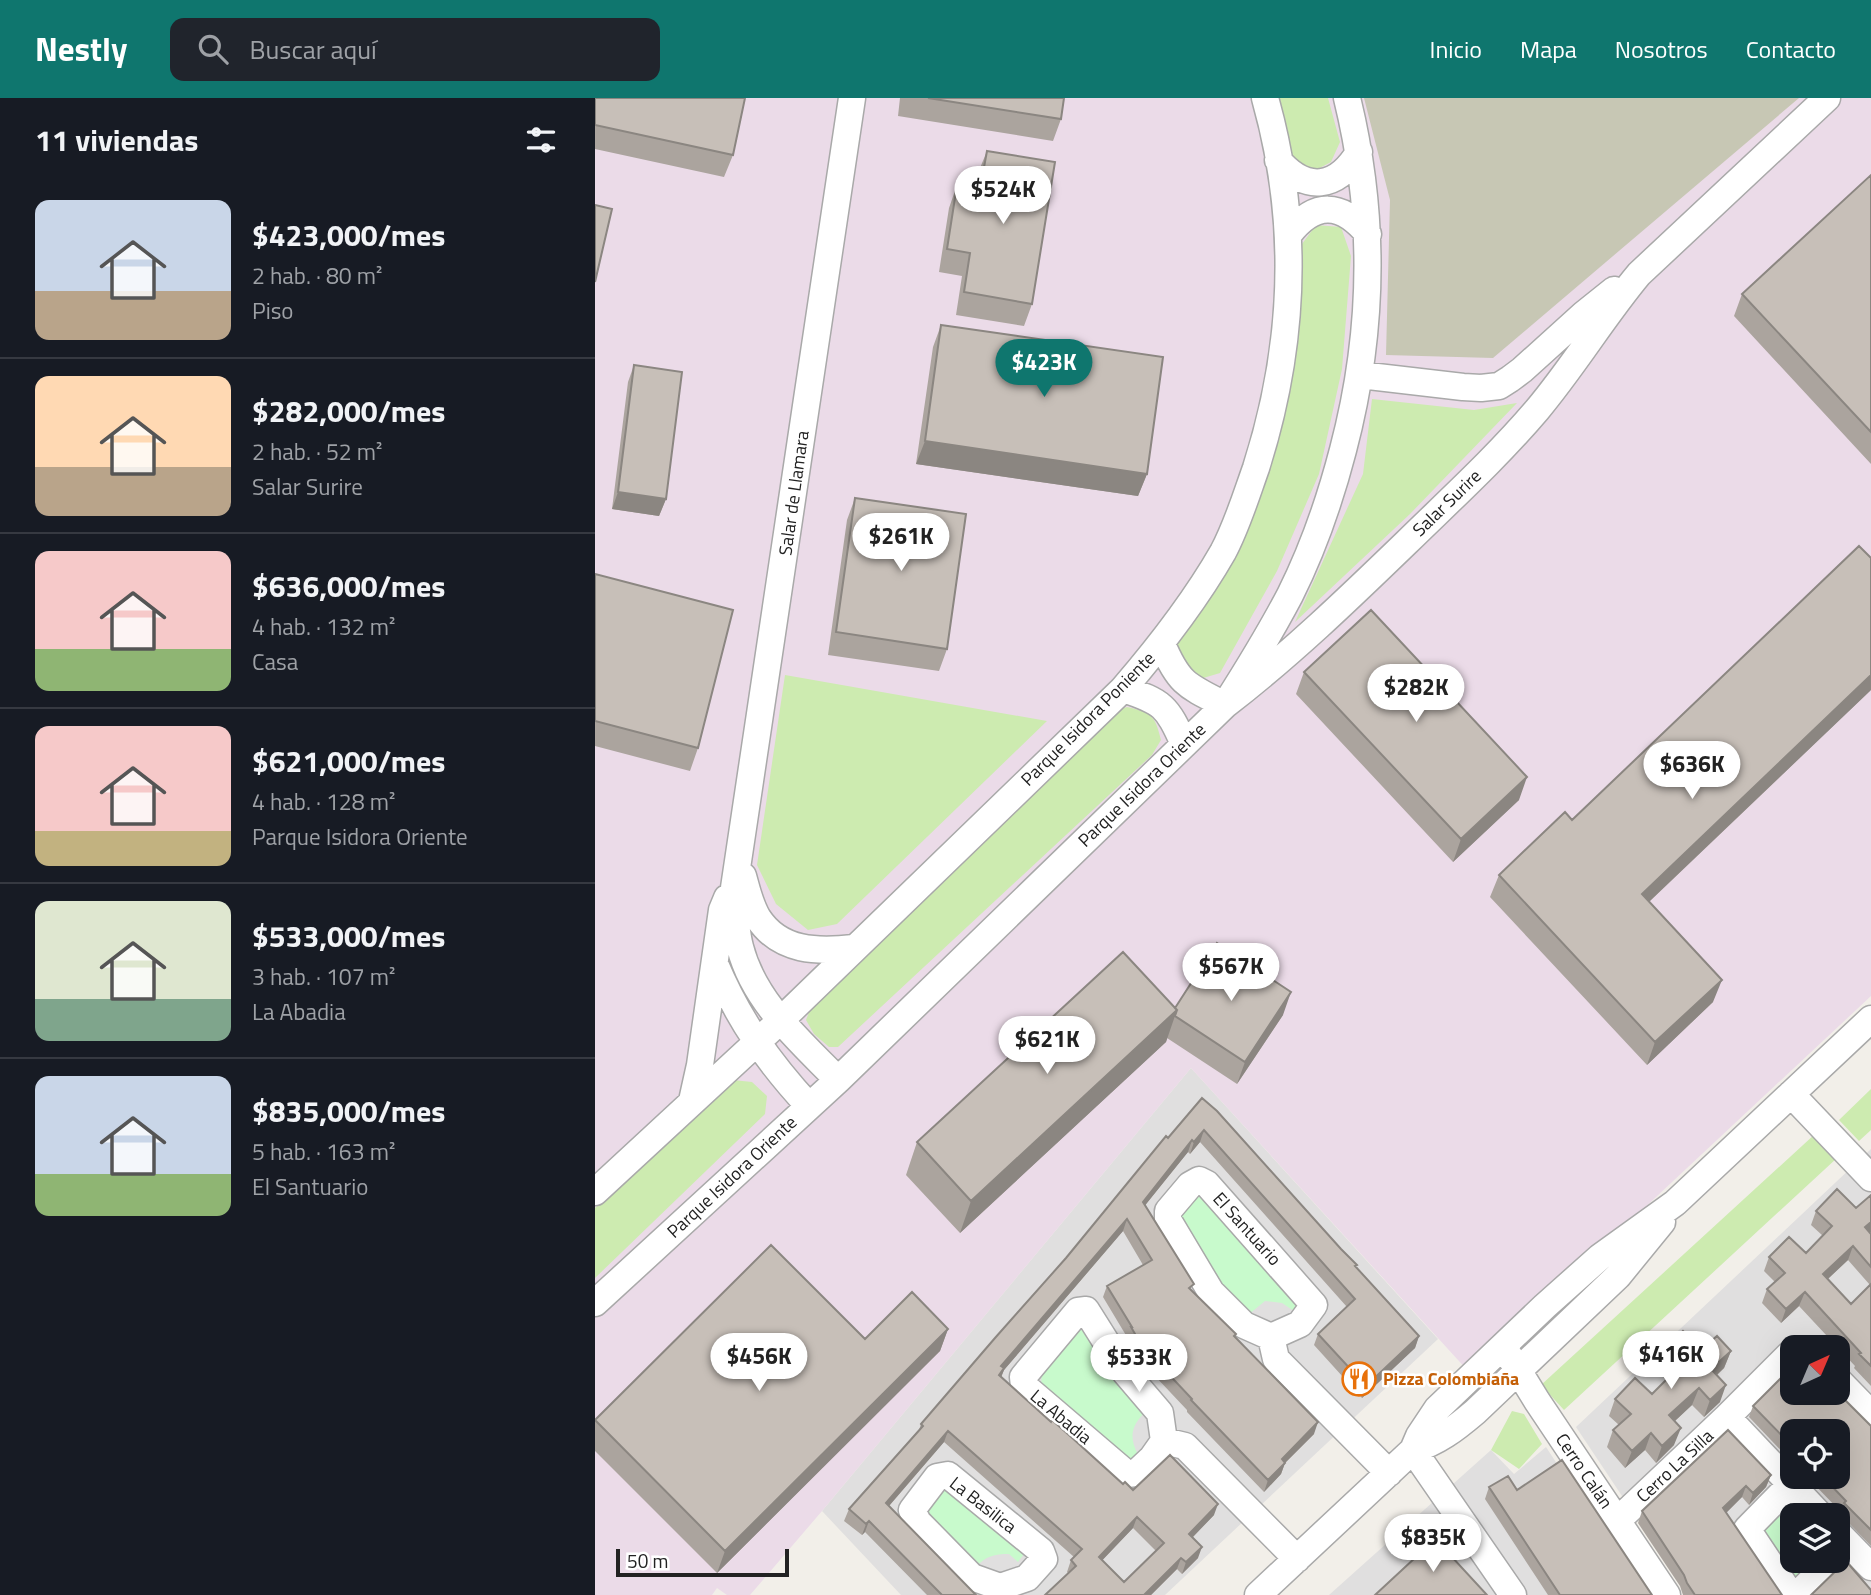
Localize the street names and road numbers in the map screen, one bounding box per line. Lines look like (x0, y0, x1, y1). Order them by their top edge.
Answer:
street label: Salar de Llamara (771, 429, 816, 557)
street label: Salar Surire (1406, 463, 1487, 542)
street label: Parque Isidora Poniente (1014, 645, 1161, 792)
street label: Parque Isidora Oriente (1072, 716, 1212, 853)
street label: Parque Isidora Oriente (661, 1109, 803, 1244)
street label: El Santuario (1207, 1186, 1288, 1272)
street label: La Abadia (1025, 1383, 1098, 1451)
street label: Cerro La Silla (1630, 1423, 1719, 1509)
street label: Cerro Calán (1549, 1427, 1620, 1514)
street label: La Basilica (944, 1470, 1023, 1540)

